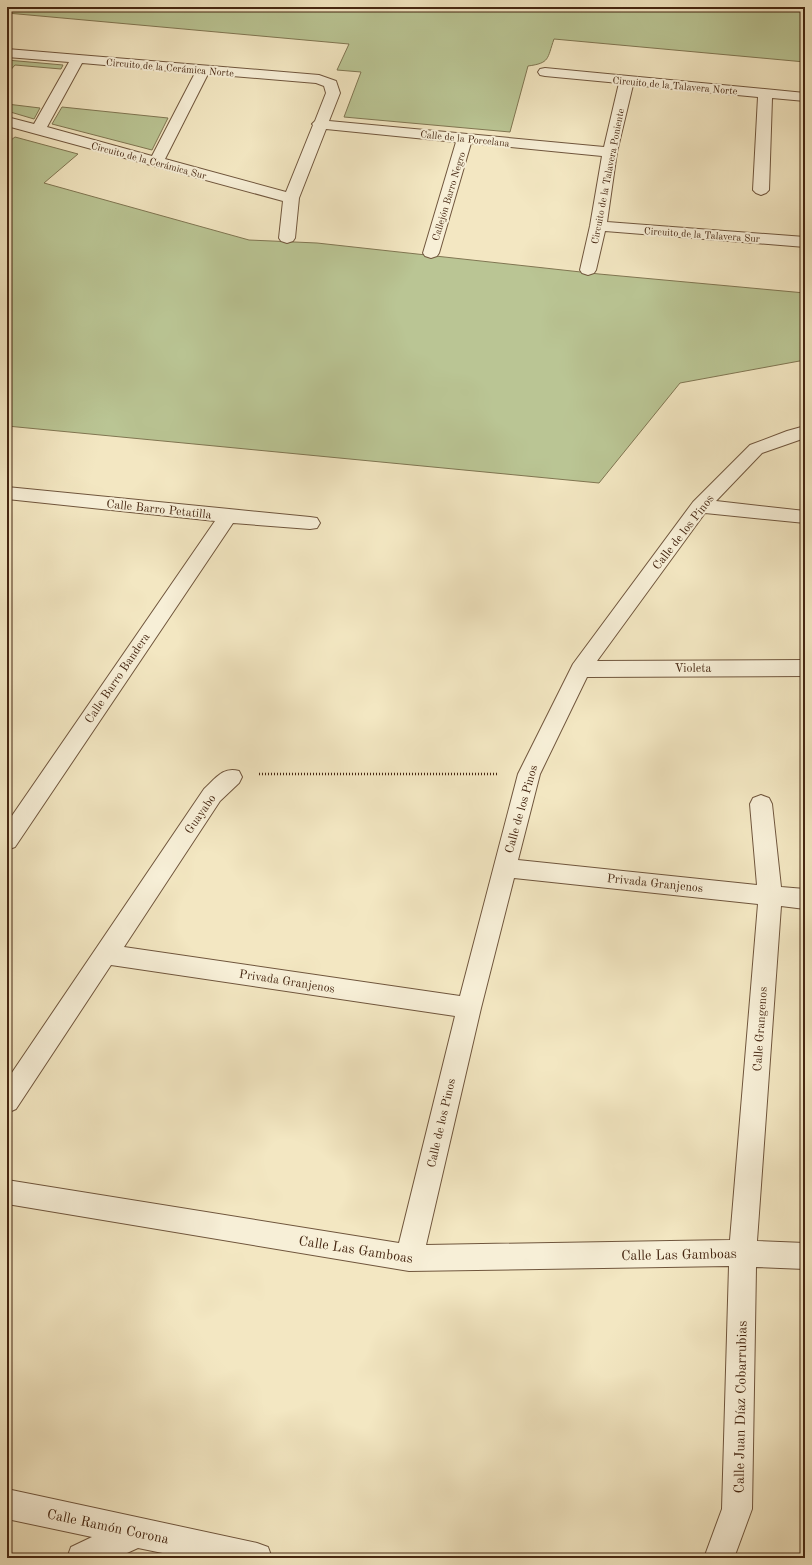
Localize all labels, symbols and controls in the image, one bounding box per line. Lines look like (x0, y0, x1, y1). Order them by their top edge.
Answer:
street label: Circuito de la Cerámica Norte (106, 57, 235, 79)
street label: Circuito de la Talavera Norte (612, 76, 738, 96)
street label: Circuito de la Talavera Poniente (590, 107, 626, 245)
street label: Calle de la Porcelana (420, 129, 510, 149)
street label: Circuito de la Cerámica Sur (90, 141, 207, 181)
street label: Callejón Barro Negro (431, 151, 467, 242)
street label: Circuito de la Talavera Sur (644, 226, 760, 244)
street label: Calle de los Pinos (651, 493, 717, 572)
street label: Calle Barro Petatilla (106, 499, 212, 521)
street label: Calle Barro Bandera (83, 631, 152, 726)
street label: Violeta (675, 663, 711, 675)
street label: Calle de los Pinos (504, 764, 540, 855)
street label: Guayabo (183, 793, 219, 836)
street label: Privada Granjenos (606, 873, 704, 895)
street label: Privada Granjenos (238, 968, 336, 995)
street label: Calle Grangenos (752, 986, 770, 1072)
street label: Calle de los Pinos (426, 1077, 458, 1169)
street label: Calle Las Gamboas (298, 1234, 414, 1266)
street label: Calle Las Gamboas (621, 1247, 737, 1263)
street label: Calle Juan Díaz Cobarrubias (732, 1321, 750, 1493)
street label: Calle Ramón Corona (46, 1507, 170, 1547)

